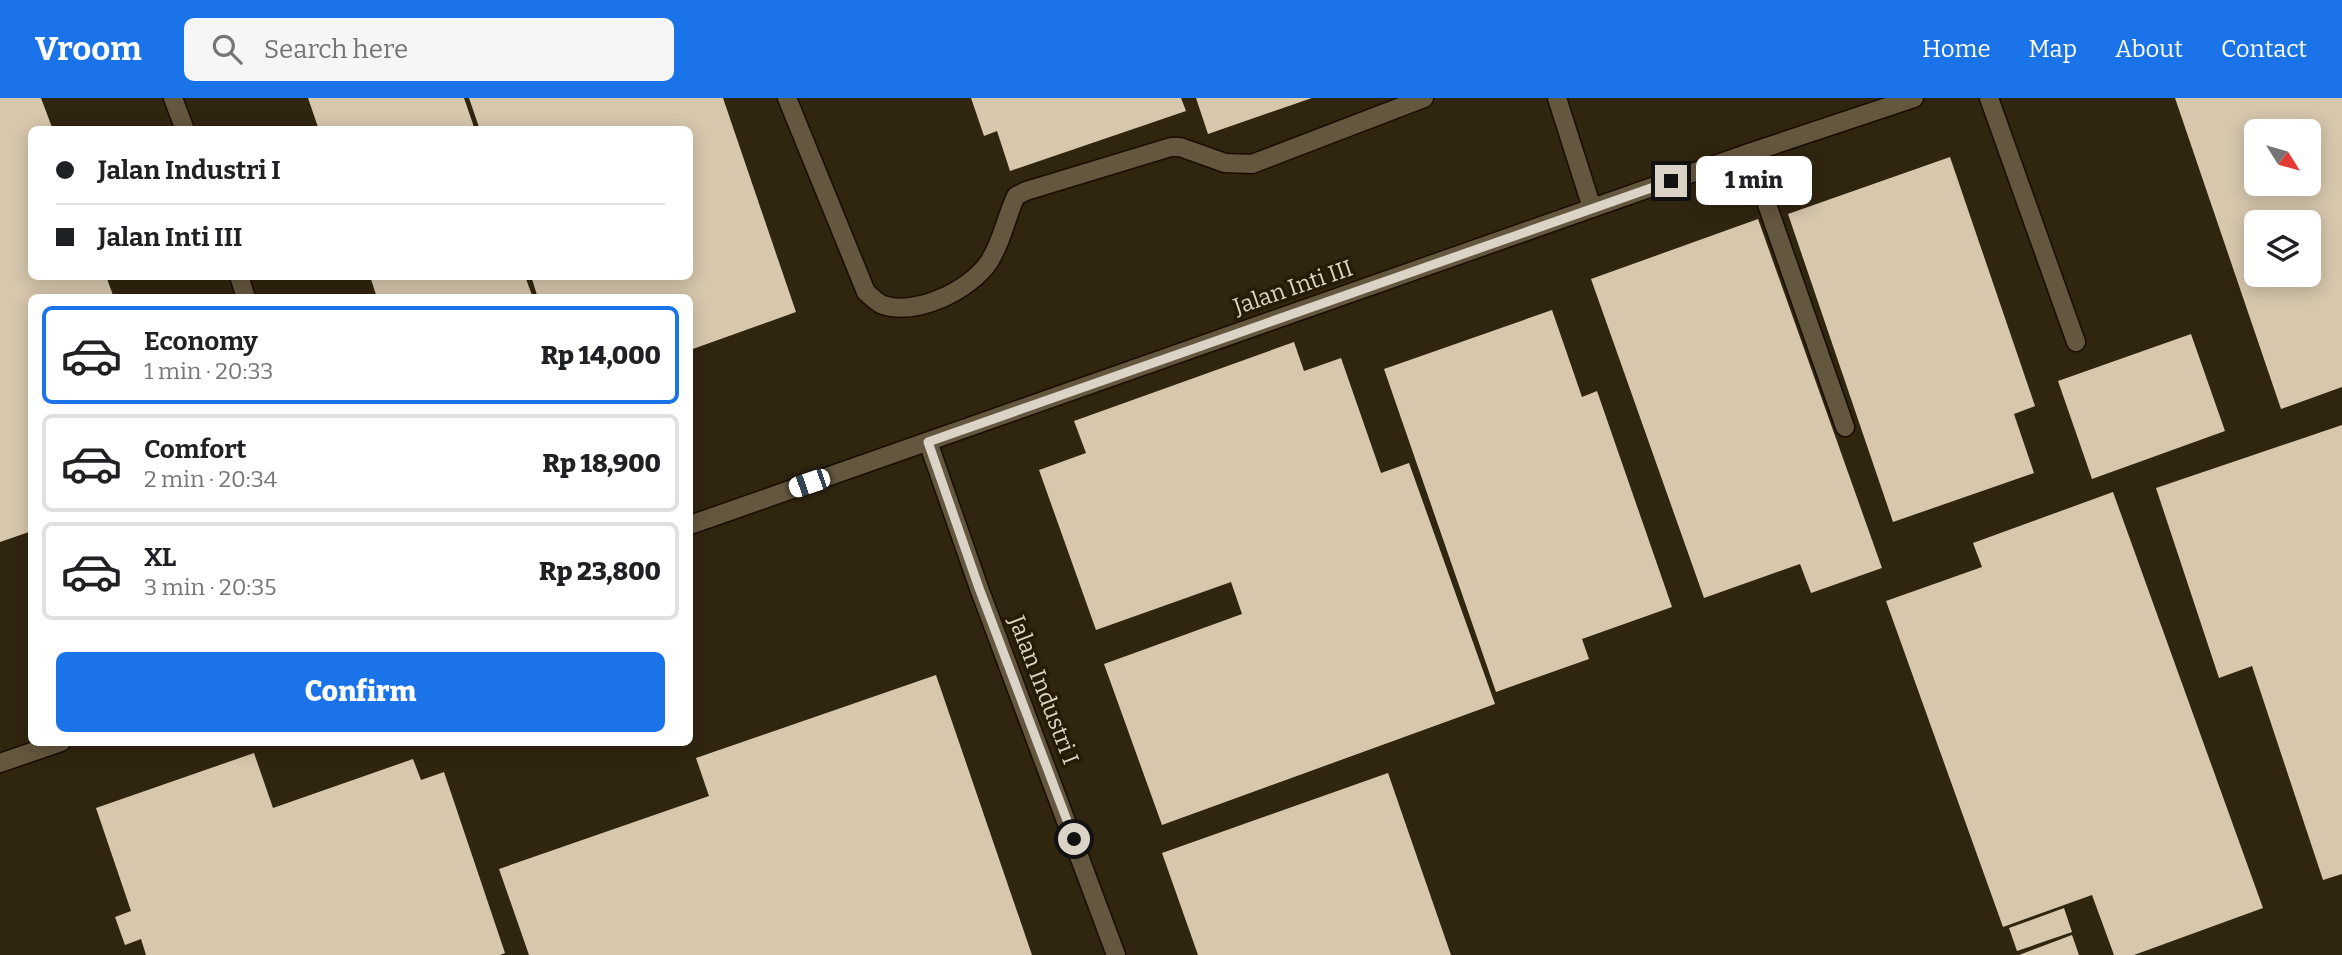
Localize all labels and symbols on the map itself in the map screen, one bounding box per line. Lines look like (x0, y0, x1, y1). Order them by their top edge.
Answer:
north arrow (2244, 119, 2320, 196)
callout: 1 min (1696, 156, 1811, 206)
route end (1655, 165, 1687, 197)
street label: Jalan Inti III (1229, 253, 1356, 321)
car (786, 466, 833, 500)
street label: Jalan Industri I (1002, 611, 1085, 768)
route start (1058, 823, 1090, 855)

